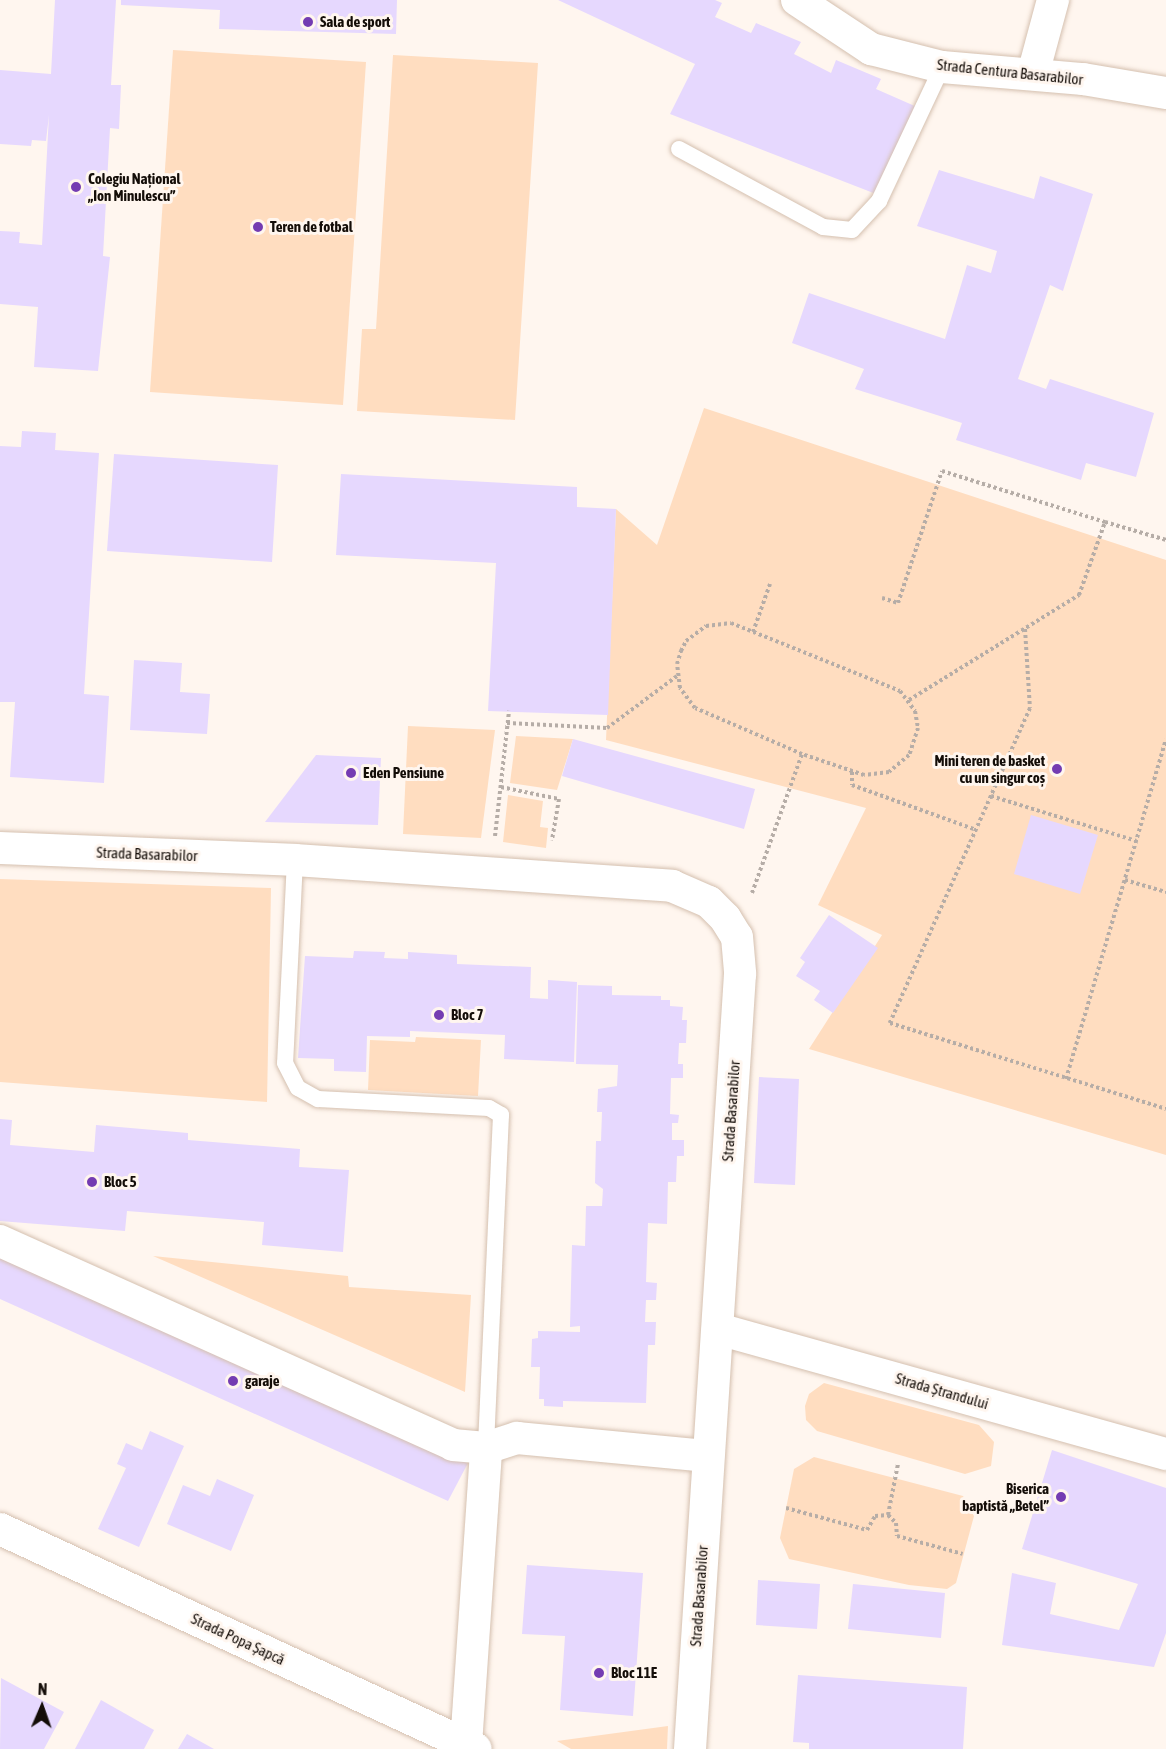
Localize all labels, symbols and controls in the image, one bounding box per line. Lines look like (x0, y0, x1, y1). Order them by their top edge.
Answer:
place label: Sala de sport (320, 13, 390, 31)
marker: Sala de sport (301, 15, 315, 29)
street label: Strada Centura Basarabilor (936, 55, 1084, 89)
place label: Colegiu Național „Ion Minulescu” (88, 169, 181, 204)
marker: Colegiu Național „Ion Minulescu” (69, 180, 83, 194)
place label: Teren de fotbal (270, 218, 353, 236)
marker: Teren de fotbal (251, 220, 265, 234)
place label: Mini teren de basket cu un singur coș (934, 751, 1045, 786)
marker: Mini teren de basket cu un singur coș (1050, 762, 1064, 776)
place label: Eden Pensiune (363, 764, 444, 782)
marker: Eden Pensiune (344, 766, 358, 780)
street label: Strada Basarabilor (96, 843, 198, 865)
place label: Bloc 7 (451, 1006, 484, 1024)
marker: Bloc 7 (432, 1008, 446, 1022)
street label: Strada Basarabilor (718, 1060, 744, 1162)
place label: Bloc 5 (104, 1173, 137, 1191)
marker: Bloc 5 (85, 1175, 99, 1189)
street label: Strada Ștrandului (893, 1369, 991, 1413)
place label: garaje (245, 1372, 279, 1390)
marker: garaje (226, 1374, 240, 1388)
place label: Biserica baptistă „Betel” (962, 1479, 1049, 1514)
marker: Biserica baptistă „Betel” (1054, 1490, 1068, 1504)
street label: Strada Basarabilor (686, 1545, 712, 1647)
street label: Strada Popa Șapcă (188, 1609, 288, 1669)
place label: Bloc 11E (611, 1664, 657, 1682)
marker: Bloc 11E (592, 1666, 606, 1680)
north arrow (12, 1677, 72, 1737)
text: N (38, 1680, 48, 1698)

